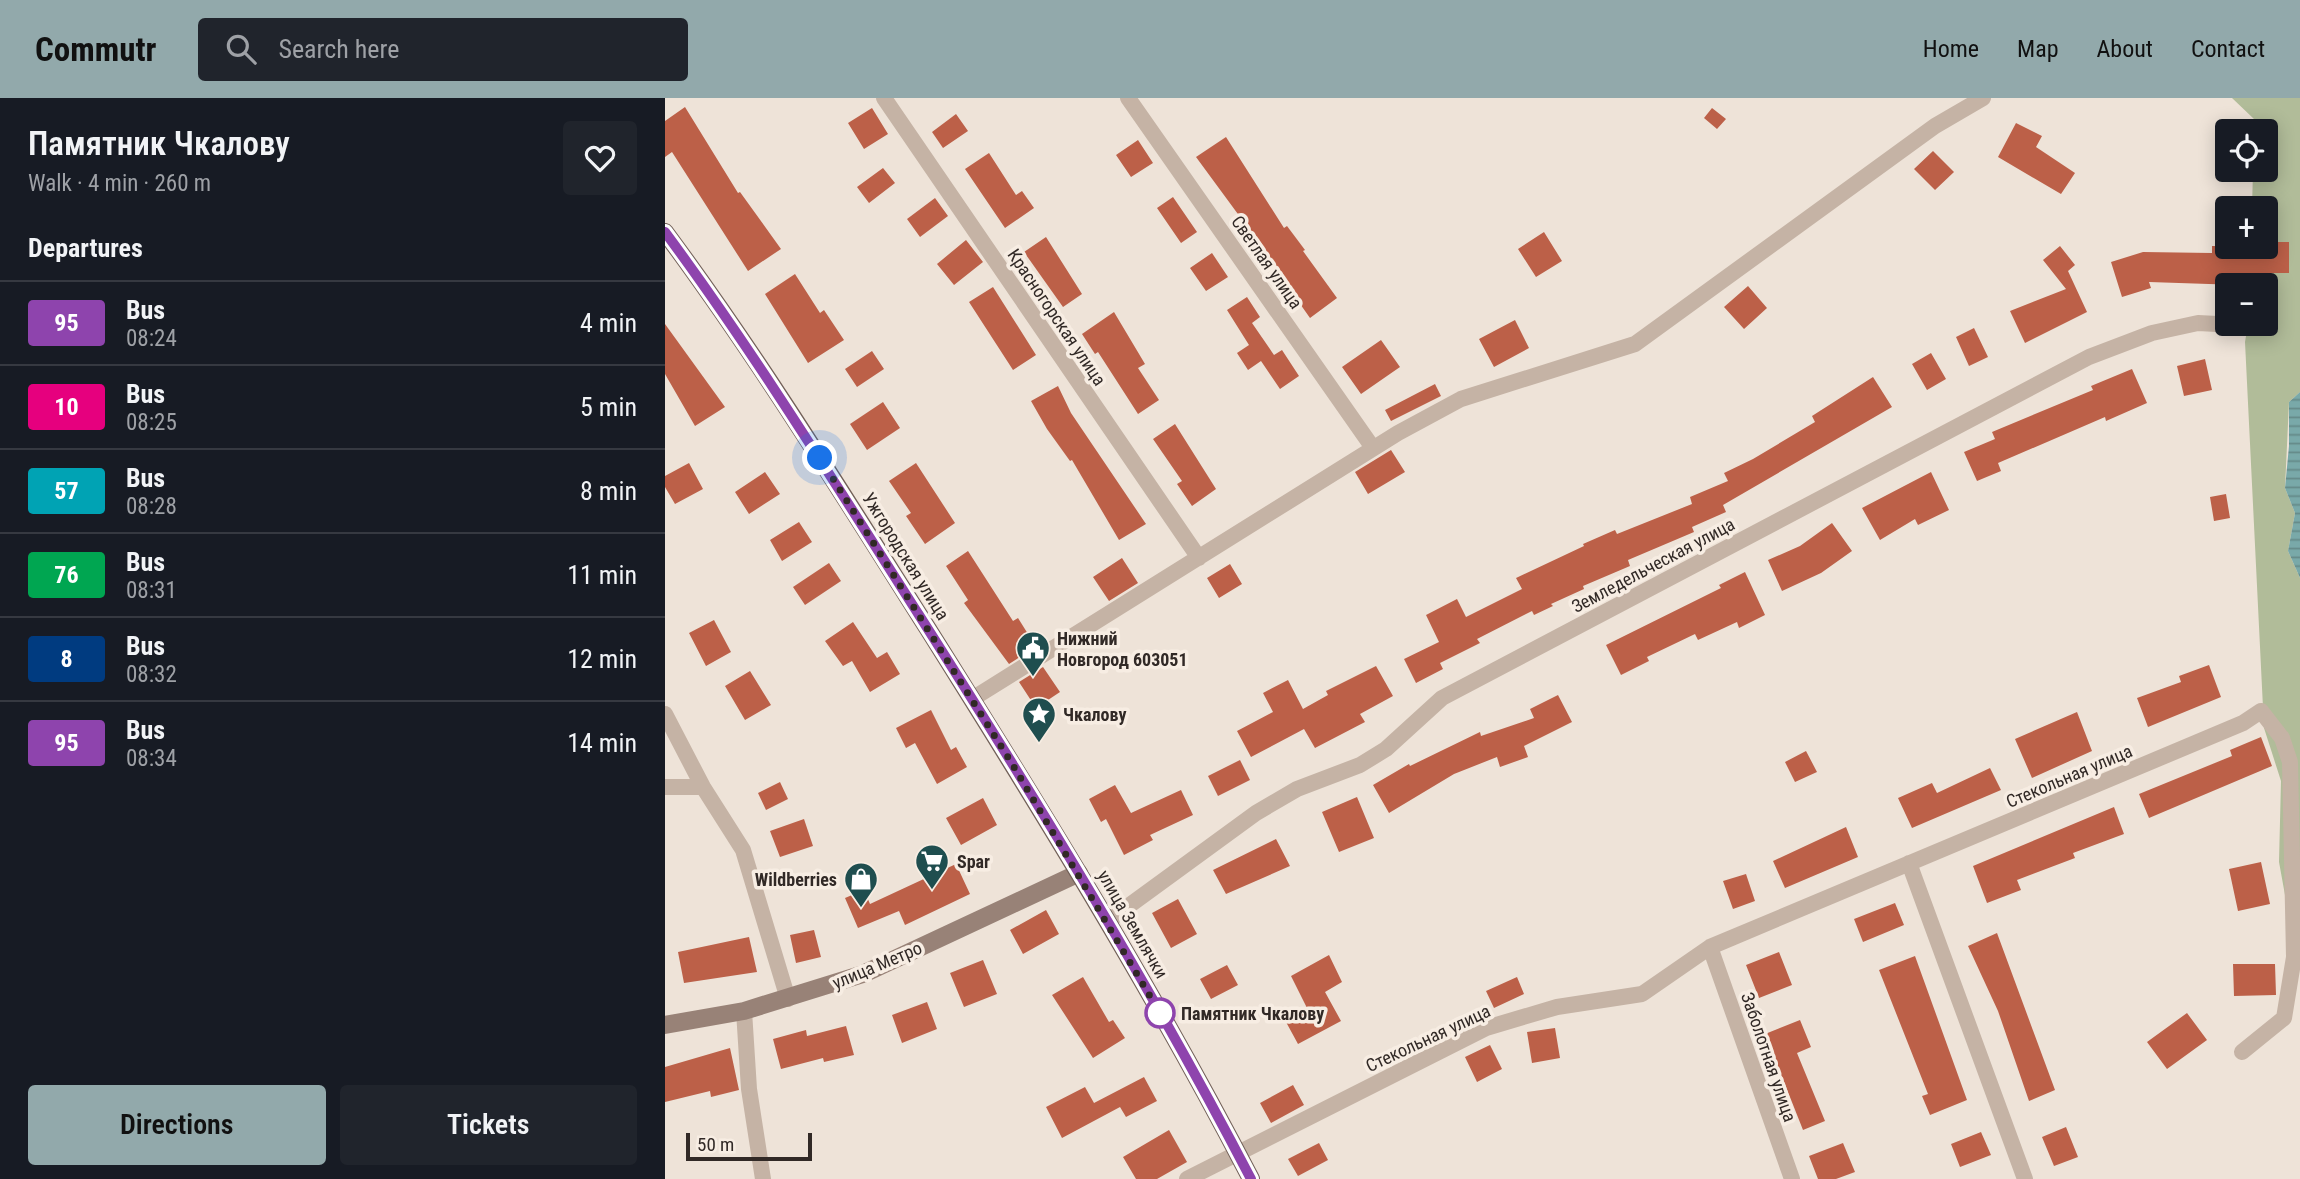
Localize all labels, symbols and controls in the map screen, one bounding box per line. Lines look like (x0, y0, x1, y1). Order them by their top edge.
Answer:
search box (198, 18, 688, 81)
text: Commutr (35, 30, 156, 69)
icon: search (222, 30, 260, 68)
text: Search here (278, 34, 399, 64)
text: Home (1923, 35, 1979, 63)
text: Map (2017, 35, 2059, 63)
text: About (2097, 35, 2153, 63)
text: Contact (2191, 35, 2265, 63)
map controls (2215, 119, 2278, 336)
button: locate (2215, 119, 2278, 182)
button: heart (563, 121, 637, 195)
text: Памятник Чкалову (28, 124, 290, 163)
text: Walk · 4 min · 260 m (28, 170, 211, 197)
button: + (2215, 196, 2278, 259)
street label: Светлая улица (1227, 211, 1307, 313)
text: Departures (28, 233, 143, 263)
street label: Красногорская улица (1003, 245, 1111, 389)
button: − (2215, 273, 2278, 336)
text: Bus (126, 295, 165, 325)
text: 4 min (580, 308, 637, 338)
text: 95 (54, 309, 79, 337)
text: 08:24 (126, 325, 177, 352)
text: Bus (126, 379, 165, 409)
text: 5 min (580, 392, 637, 422)
text: 10 (54, 393, 79, 421)
text: 08:25 (126, 409, 177, 436)
your location (802, 440, 837, 475)
text: Bus (126, 463, 165, 493)
text: 8 min (580, 476, 637, 506)
text: 57 (54, 477, 79, 505)
street label: Ужгородская улица (858, 488, 954, 624)
text: 08:28 (126, 493, 177, 520)
street label: Земледельческая улица (1568, 513, 1738, 617)
text: Bus (126, 547, 165, 577)
text: 11 min (567, 560, 637, 590)
text: 76 (54, 561, 79, 589)
text: 08:31 (126, 577, 177, 604)
place label: Нижний Новгород 603051 (1057, 628, 1188, 670)
public building icon: Нижний Новгород 603051 (1014, 629, 1052, 678)
text: Bus (126, 631, 165, 661)
text: 12 min (567, 644, 637, 674)
text: 8 (60, 645, 73, 673)
text: 08:32 (126, 661, 177, 688)
place icon: Чкалову (1020, 695, 1058, 744)
place label: Чкалову (1063, 704, 1126, 725)
text: Bus (126, 715, 165, 745)
text: 14 min (567, 728, 637, 758)
text: 95 (54, 729, 79, 757)
street label: Стекольная улица (2003, 740, 2135, 812)
text: 08:34 (126, 745, 177, 772)
supermarket icon: Spar (913, 842, 951, 891)
place label: Spar (957, 851, 990, 872)
shop icon: Wildberries (842, 860, 880, 909)
street label: улица Землячки (1094, 866, 1172, 982)
place label: Wildberries (755, 869, 837, 890)
street label: улица Метро (829, 937, 925, 993)
street label: Заболотная улица (1737, 990, 1801, 1124)
marker: Памятник Чкалову (1145, 998, 1175, 1028)
street label: Стекольная улица (1362, 1000, 1494, 1076)
place label: Памятник Чкалову (1181, 1003, 1324, 1024)
button: Directions (28, 1085, 326, 1165)
button: Tickets (340, 1085, 637, 1165)
scale bar (686, 1130, 812, 1162)
text: 50 m (697, 1133, 734, 1156)

